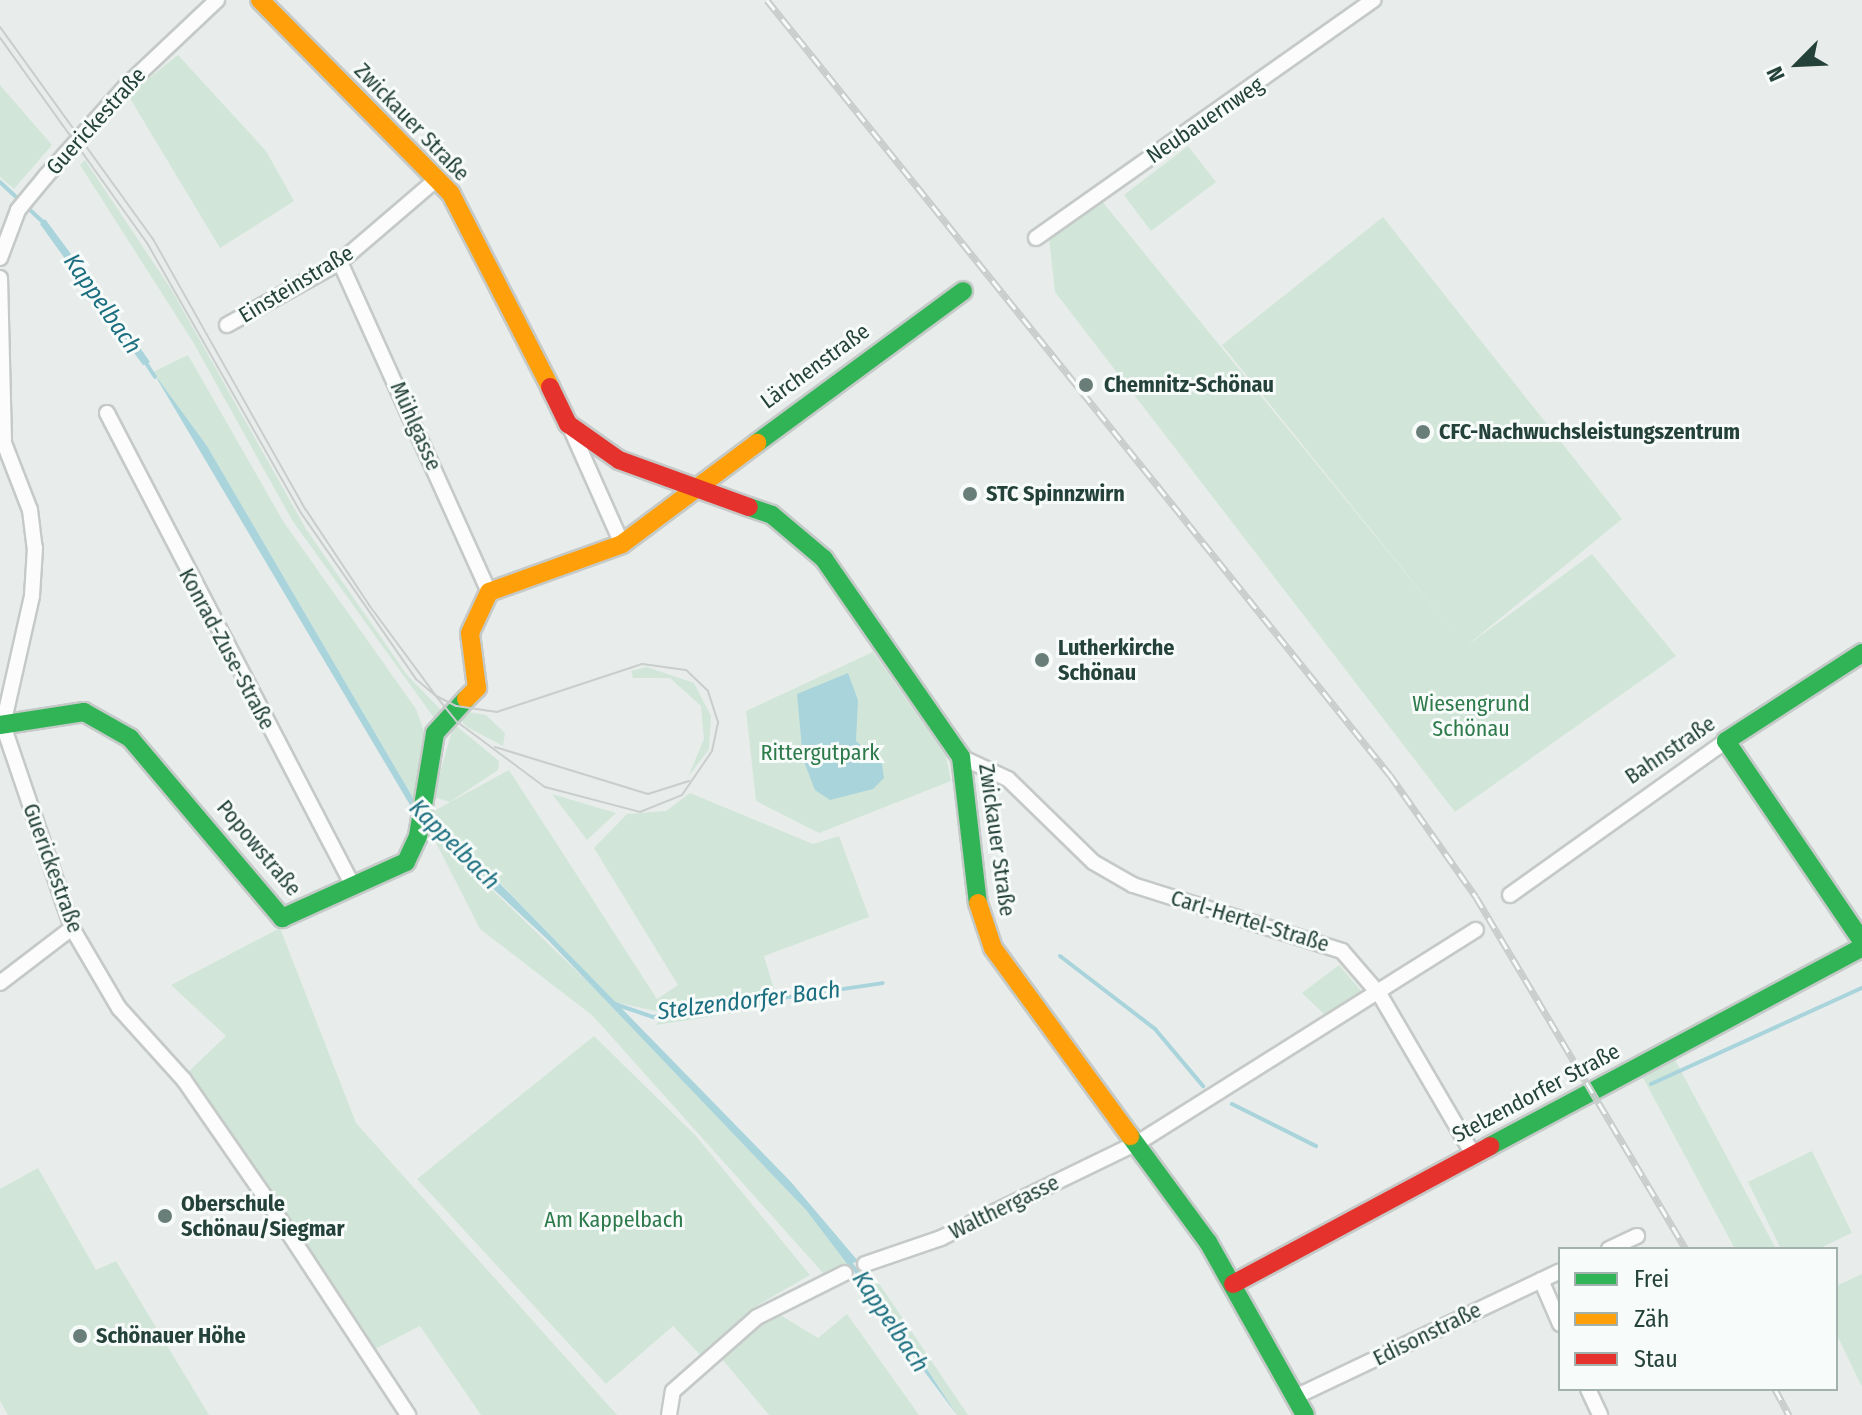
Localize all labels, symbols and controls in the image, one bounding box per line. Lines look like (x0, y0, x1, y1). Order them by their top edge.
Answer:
north arrow (1758, 24, 1838, 104)
street label: Zwickauer Straße (349, 57, 475, 187)
street label: Guerickestraße (41, 62, 151, 180)
text: N (1761, 62, 1791, 85)
street label: Neubauernweg (1142, 71, 1268, 169)
street label: Einsteinstraße (234, 240, 358, 328)
water label: Kappelbach (57, 248, 147, 360)
street label: Lärchenstraße (756, 318, 874, 414)
place label: Chemnitz-Schönau (1104, 372, 1274, 398)
marker: Chemnitz-Schönau (1075, 374, 1097, 396)
street label: Mühlgasse (385, 377, 447, 475)
place label: CFC-Nachwuchsleistungszentrum (1439, 419, 1740, 445)
marker: CFC-Nachwuchsleistungszentrum (1414, 423, 1432, 441)
place label: STC Spinnzwirn (986, 481, 1125, 507)
marker: STC Spinnzwirn (961, 485, 979, 503)
street label: Konrad-Zuse-Straße (173, 564, 281, 734)
place label: Lutherkirche Schönau (1058, 634, 1174, 686)
marker: Lutherkirche Schönau (1033, 651, 1051, 669)
park label: Wiesengrund Schönau (1412, 690, 1530, 742)
street label: Bahnstraße (1620, 710, 1720, 790)
park label: Rittergutpark (761, 740, 879, 766)
street label: Zwickauer Straße (973, 762, 1021, 918)
water label: Kappelbach (403, 794, 505, 896)
street label: Popowstraße (211, 795, 307, 901)
street label: Guerickestraße (17, 800, 89, 936)
street label: Carl-Hertel-Straße (1168, 884, 1332, 958)
water label: Stelzendorfer Bach (656, 975, 842, 1027)
street label: Stelzendorfer Straße (1448, 1038, 1624, 1148)
street label: Walthergasse (945, 1169, 1063, 1245)
place label: Oberschule Schönau/Siegmar (181, 1190, 344, 1242)
marker: Oberschule Schönau/Siegmar (156, 1207, 174, 1225)
park label: Am Kappelbach (544, 1207, 684, 1233)
legend (1558, 1247, 1838, 1391)
text: Frei (1634, 1265, 1669, 1293)
water label: Kappelbach (846, 1266, 934, 1378)
street label: Edisonstraße (1369, 1297, 1485, 1371)
text: Zäh (1634, 1305, 1669, 1333)
place label: Schönauer Höhe (96, 1323, 246, 1349)
marker: Schönauer Höhe (71, 1327, 89, 1345)
text: Stau (1634, 1345, 1678, 1373)

